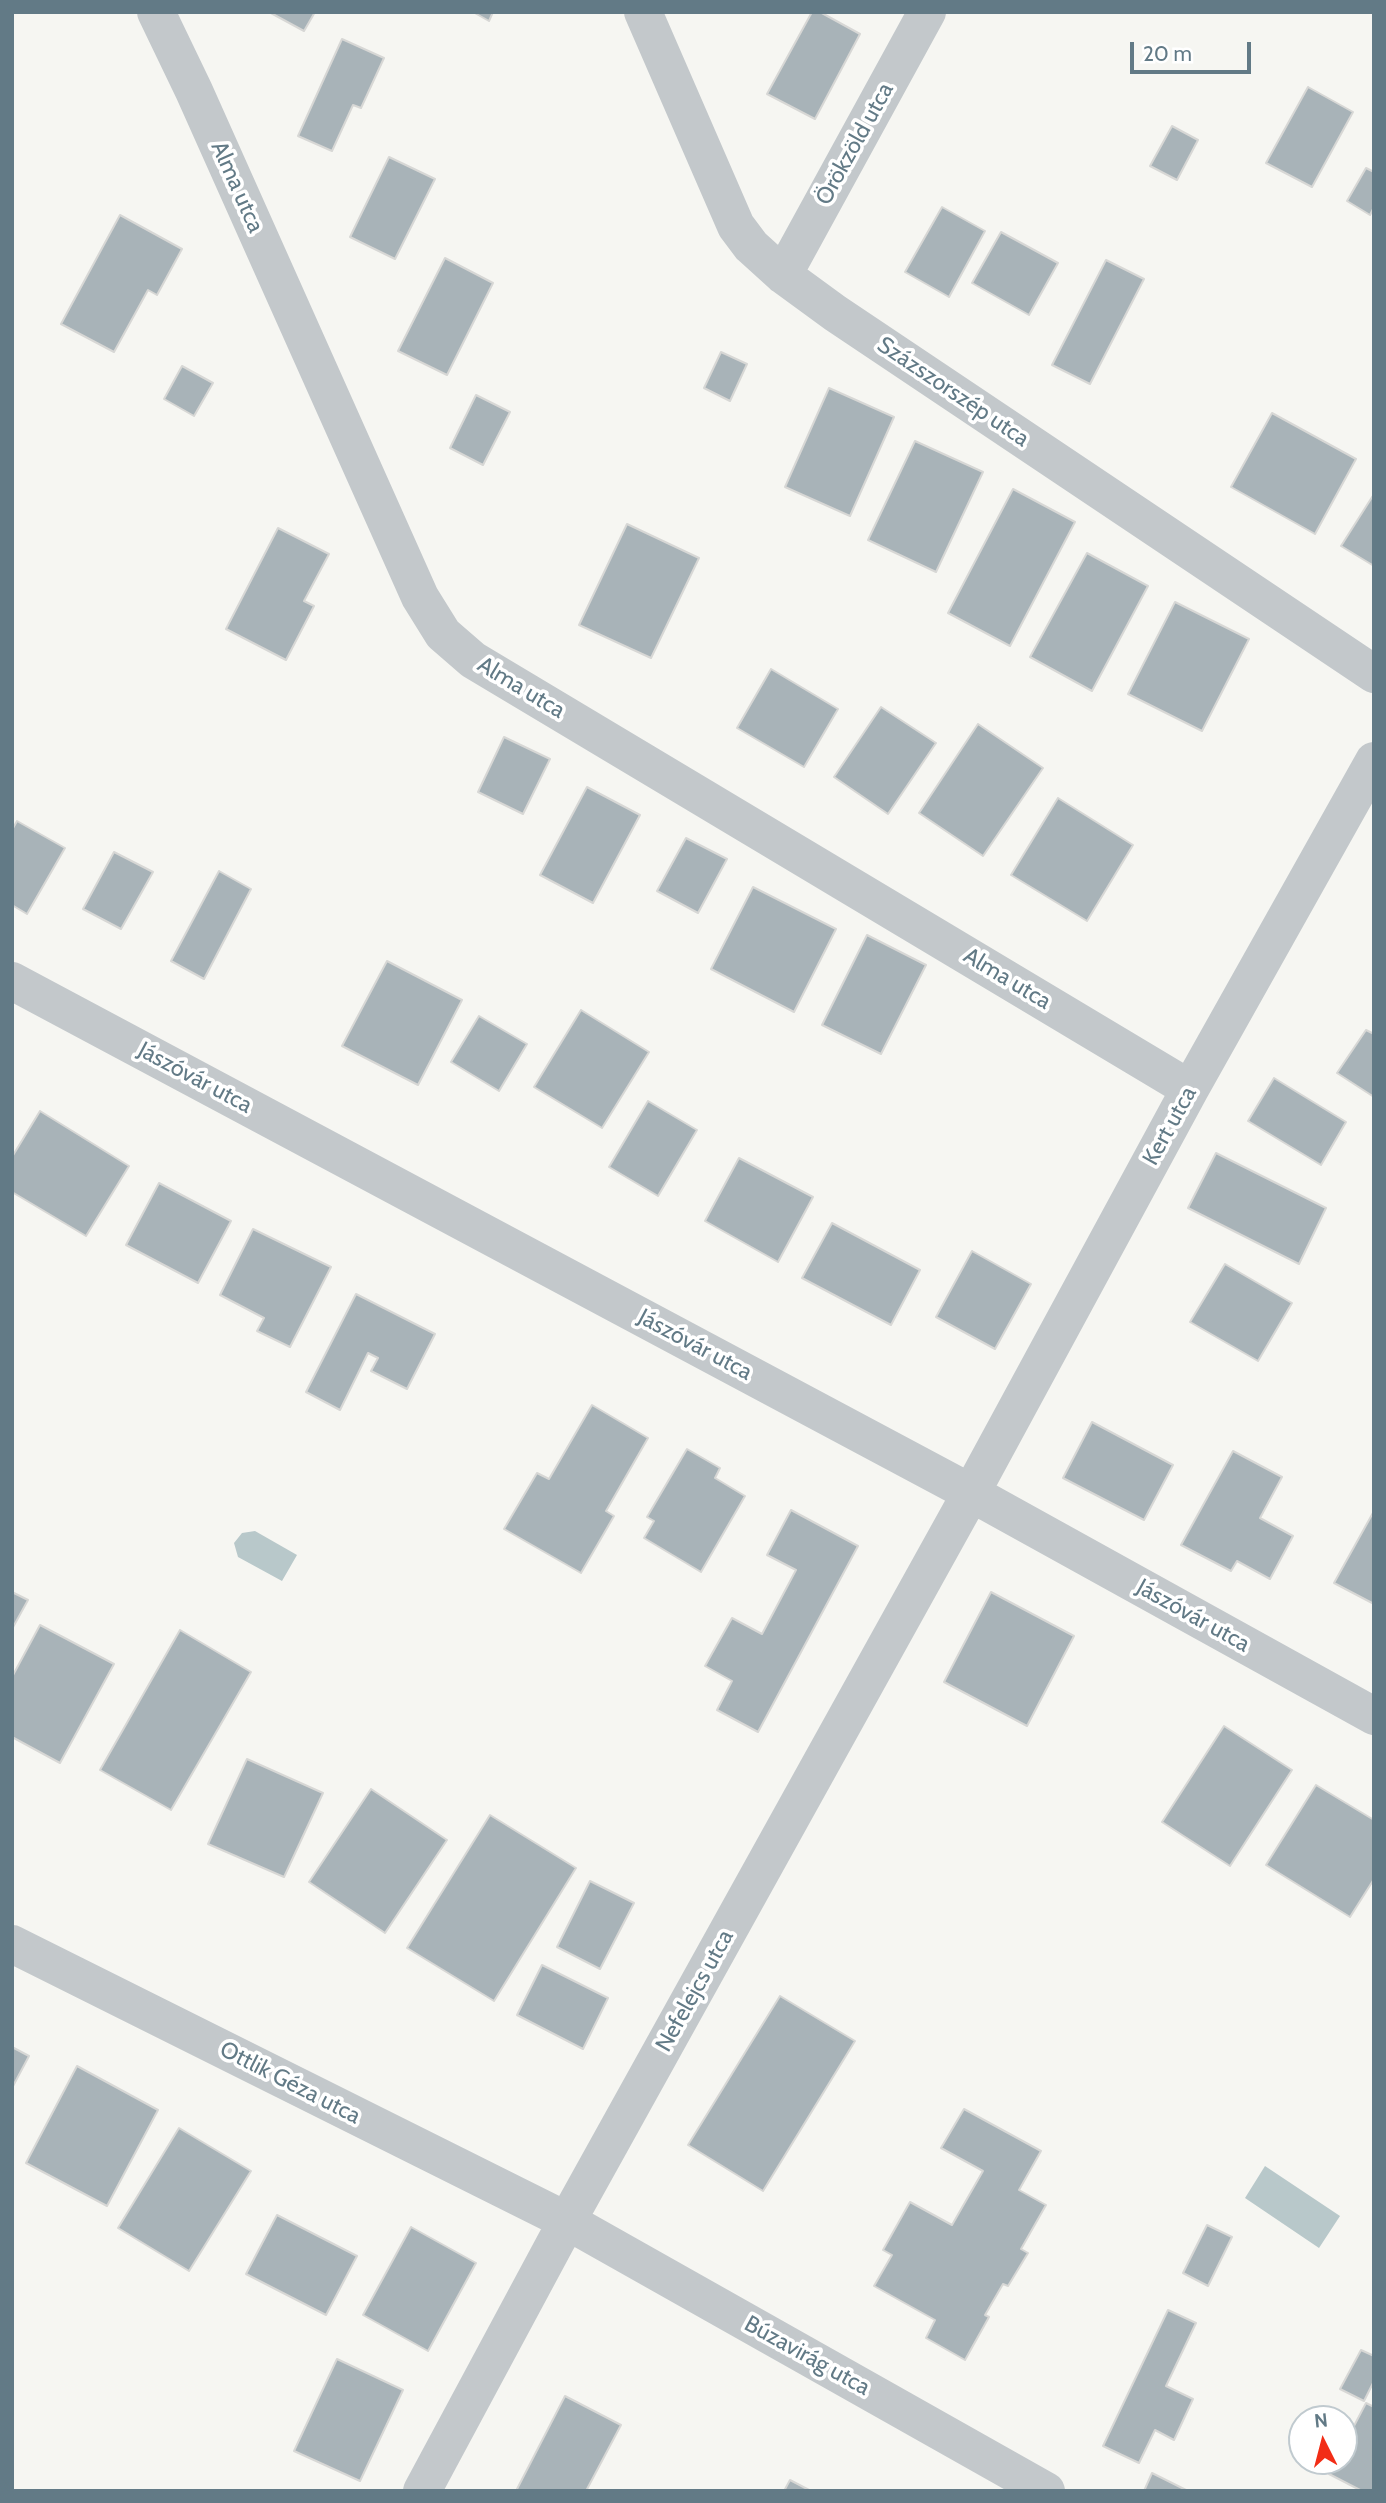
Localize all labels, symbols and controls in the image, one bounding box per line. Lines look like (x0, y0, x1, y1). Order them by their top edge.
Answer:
scale bar (1134, 28, 1255, 72)
text: 20 m (1143, 41, 1192, 66)
street label: Örökzöld utca (810, 78, 900, 210)
street label: Alma utca (205, 137, 269, 237)
street label: Százszorszép utca (872, 331, 1034, 453)
street label: Alma utca (472, 651, 570, 725)
street label: Alma utca (958, 942, 1056, 1016)
street label: Jászóvár utca (133, 1036, 257, 1120)
street label: Kert utca (1137, 1082, 1203, 1170)
street label: Jászóvár utca (633, 1303, 757, 1387)
street label: Jászóvár utca (1132, 1574, 1254, 1658)
street label: Nefelejcs utca (650, 1925, 740, 2057)
street label: Ottlik Géza utca (215, 2036, 365, 2130)
street label: Búzavirág utca (739, 2310, 875, 2402)
north arrow (1288, 2405, 1358, 2475)
text: N (1313, 2408, 1329, 2433)

